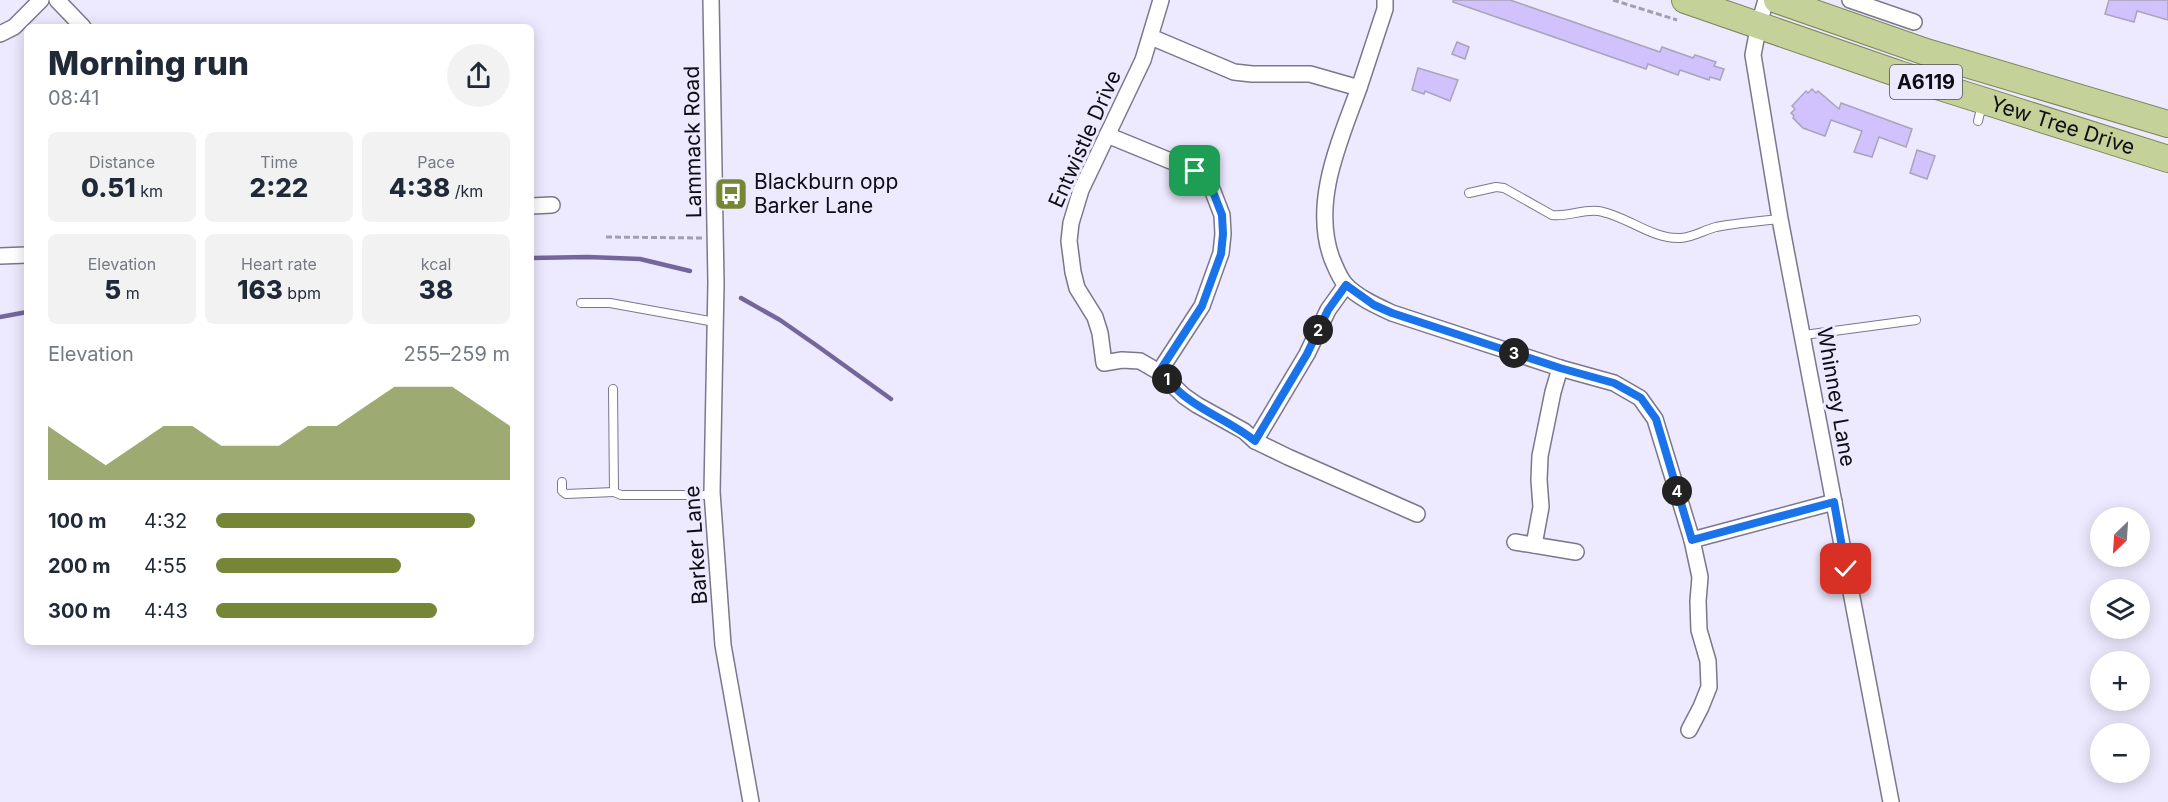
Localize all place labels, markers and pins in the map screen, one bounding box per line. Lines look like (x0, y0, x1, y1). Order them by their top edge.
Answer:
pin (1169, 145, 1220, 196)
place label: Blackburn opp Barker Lane (754, 169, 898, 218)
bus stop icon: Blackburn opp Barker Lane (713, 176, 749, 212)
pin: 2 (1303, 315, 1333, 345)
pin: 3 (1499, 338, 1529, 368)
pin: 1 (1152, 364, 1182, 394)
pin: 4 (1662, 476, 1692, 506)
pin (1820, 543, 1871, 594)

